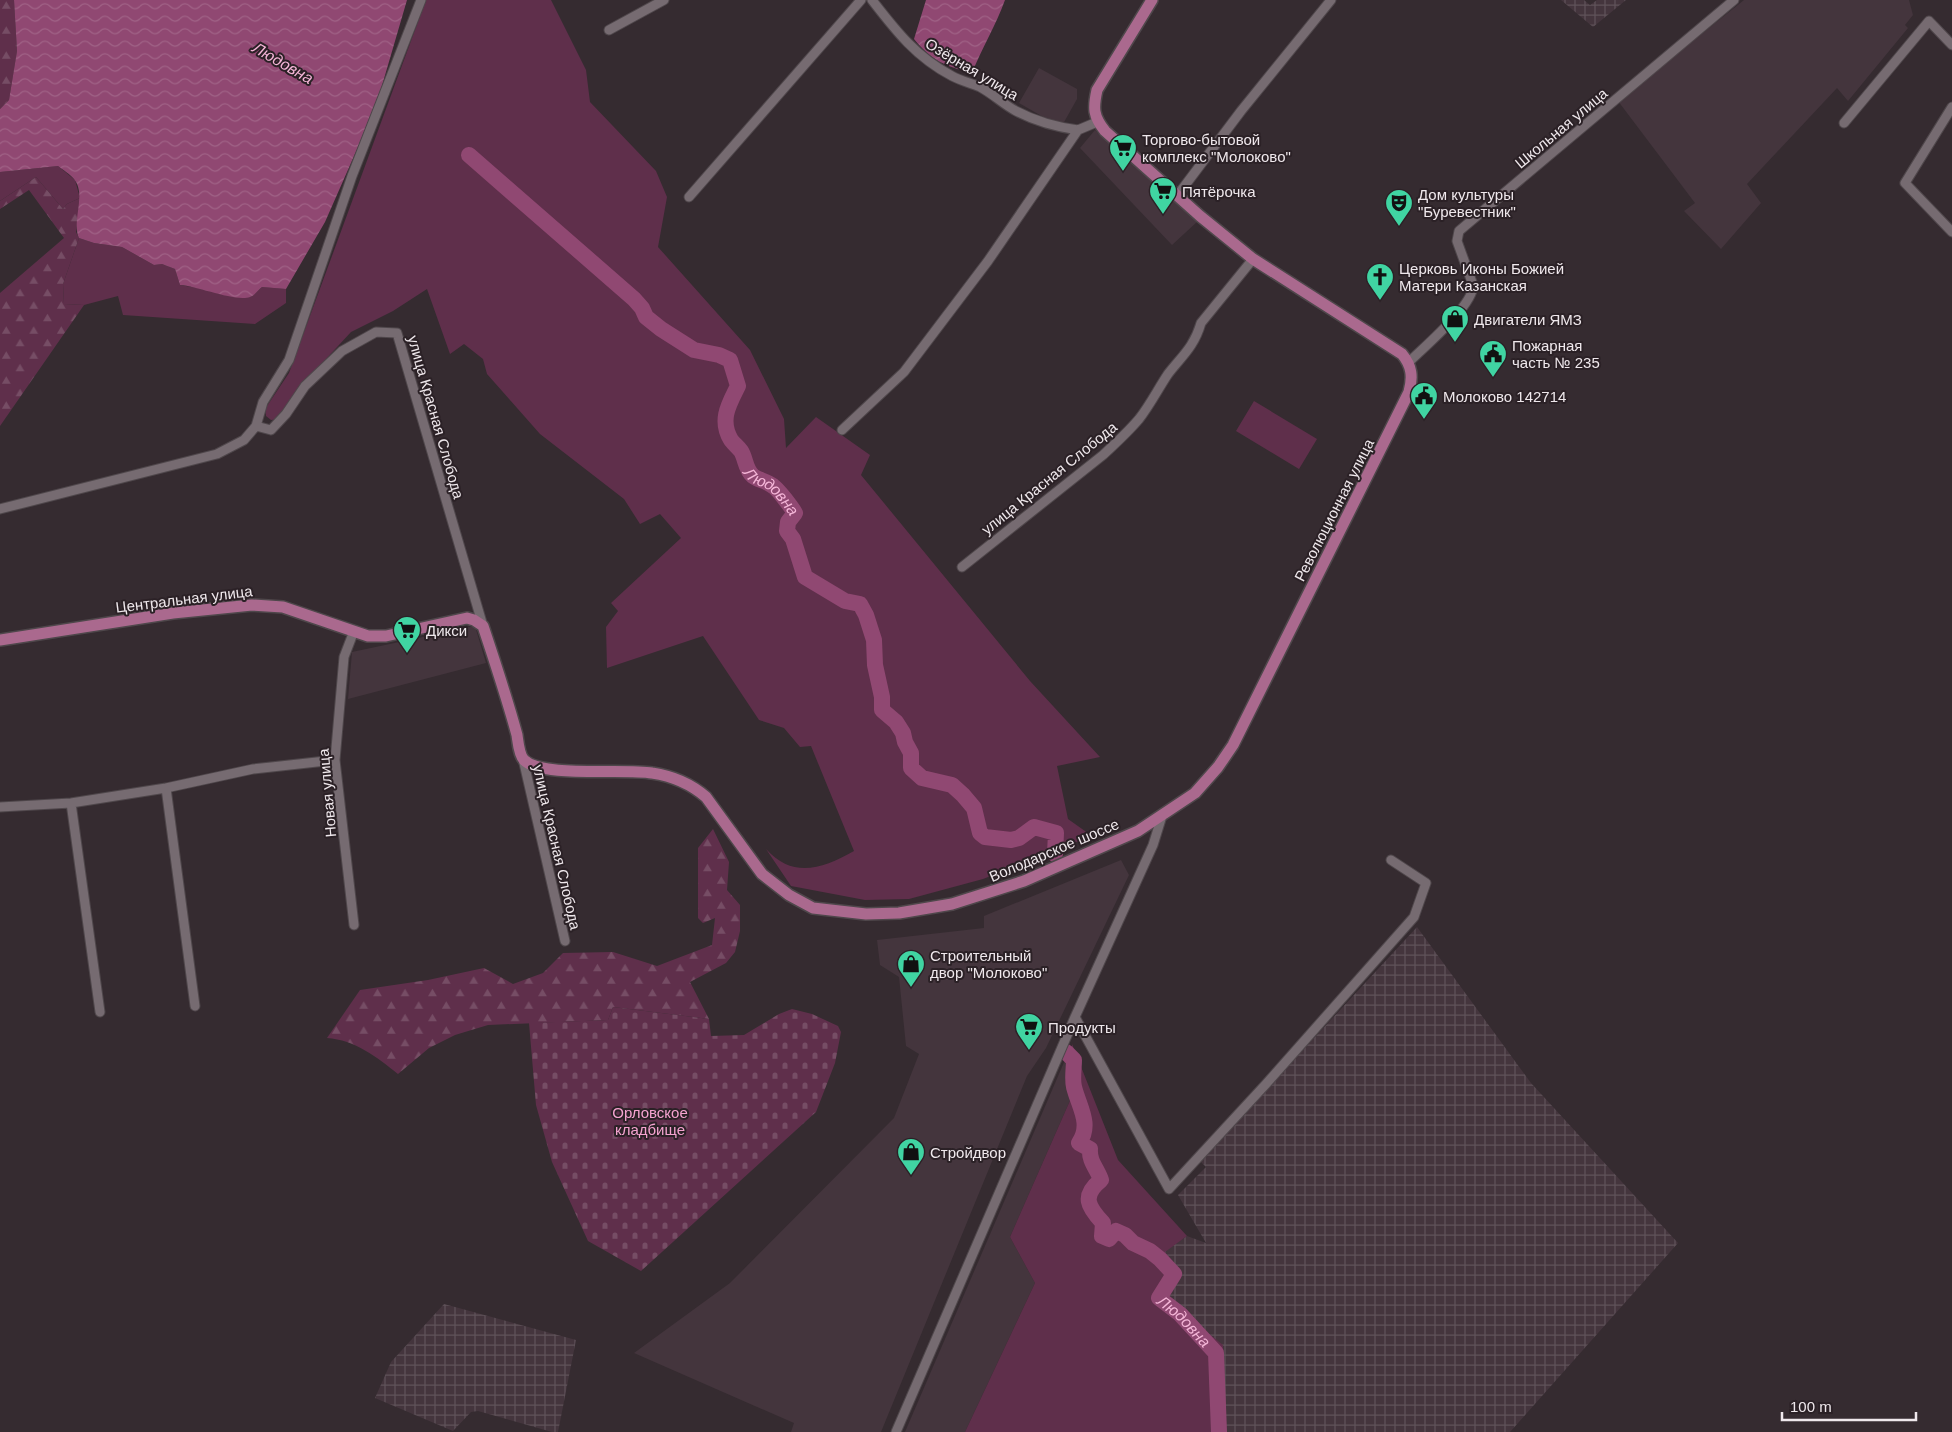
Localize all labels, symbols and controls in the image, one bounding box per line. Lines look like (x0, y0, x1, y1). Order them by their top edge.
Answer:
street label: Озёрная улица (922, 35, 1022, 104)
water label: Людовна (249, 38, 316, 87)
street label: Школьная улица (1511, 84, 1611, 172)
place label: Торгово-бытовой комплекс "Молоково" (1142, 131, 1291, 165)
supermarket icon: Торгово-бытовой комплекс "Молоково" (1108, 133, 1138, 172)
supermarket icon: Пятёрочка (1148, 176, 1178, 215)
place label: Пятёрочка (1182, 183, 1256, 200)
place label: Дом культуры "Буревестник" (1418, 186, 1516, 220)
theatre icon: Дом культуры "Буревестник" (1384, 188, 1414, 227)
place label: Церковь Иконы Божией Матери Казанская (1399, 260, 1564, 294)
church icon: Церковь Иконы Божией Матери Казанская (1365, 262, 1395, 301)
shop icon: Двигатели ЯМЗ (1440, 304, 1470, 343)
place label: Двигатели ЯМЗ (1474, 311, 1582, 328)
street label: улица Красная Слобода (405, 333, 468, 501)
place label: Пожарная часть № 235 (1512, 337, 1600, 371)
public building icon: Пожарная часть № 235 (1478, 339, 1508, 378)
public building icon: Молоково 142714 (1409, 381, 1439, 420)
place label: Молоково 142714 (1443, 388, 1566, 405)
street label: улица Красная Слобода (978, 418, 1121, 538)
street label: Революционная улица (1291, 436, 1378, 584)
water label: Людовна (740, 463, 803, 518)
street label: Центральная улица (114, 582, 254, 616)
supermarket icon: Дикси (392, 615, 422, 654)
place label: Дикси (426, 622, 467, 639)
street label: Новая улица (315, 747, 339, 838)
street label: улица Красная Слобода (530, 763, 584, 932)
street label: Володарское шоссе (987, 815, 1121, 885)
place label: Строительный двор "Молоково" (930, 947, 1047, 981)
shop icon: Строительный двор "Молоково" (896, 949, 926, 988)
supermarket icon: Продукты (1014, 1012, 1044, 1051)
place label: Продукты (1048, 1019, 1116, 1036)
park label: Орловское кладбище (612, 1104, 688, 1138)
shop icon: Стройдвор (896, 1137, 926, 1176)
place label: Стройдвор (930, 1144, 1006, 1161)
water label: Людовна (1154, 1291, 1214, 1350)
scale bar (1782, 1390, 1916, 1422)
text: 100 m (1790, 1398, 1832, 1415)

